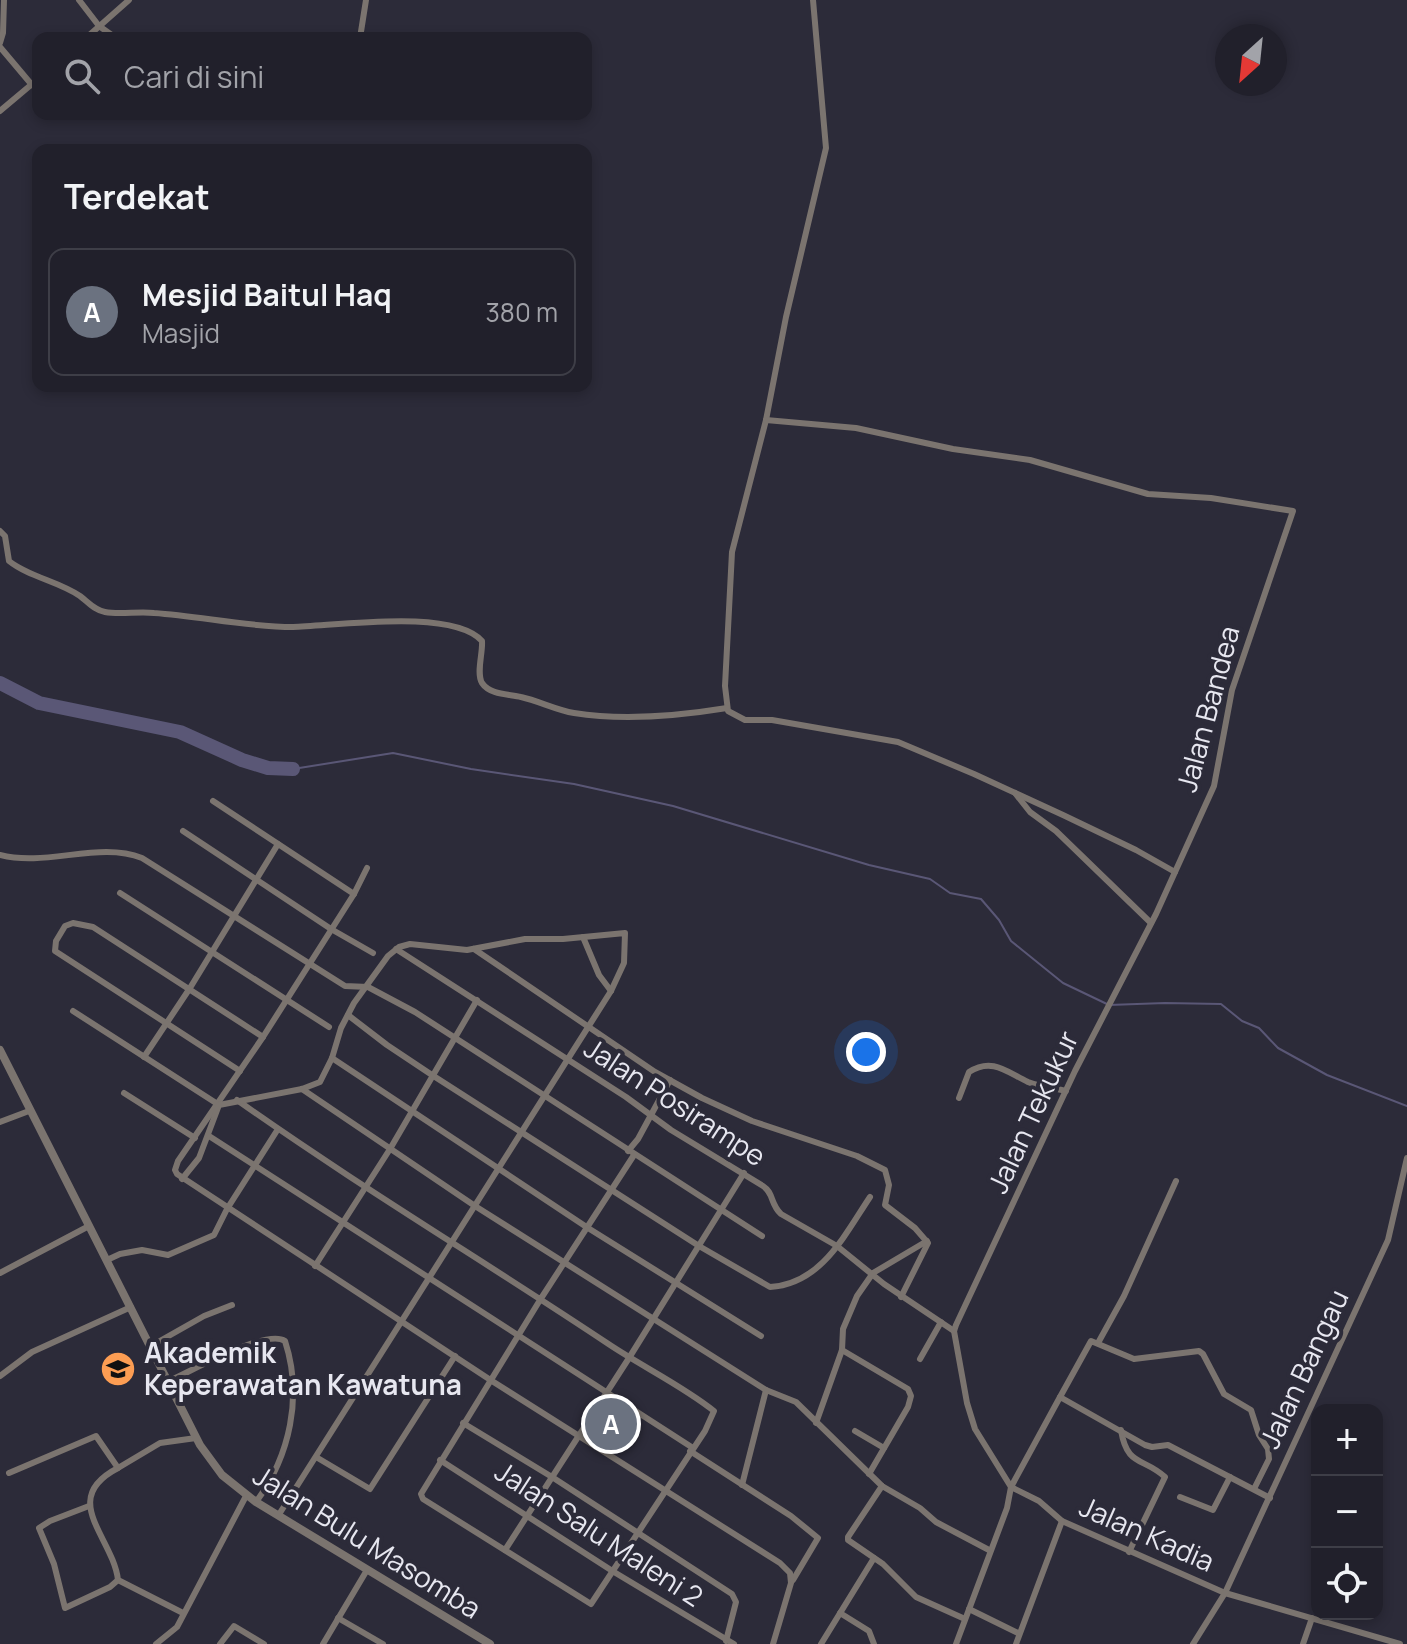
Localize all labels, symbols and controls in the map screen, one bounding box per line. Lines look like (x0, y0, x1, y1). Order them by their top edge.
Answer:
north arrow (1215, 24, 1287, 96)
search box (32, 32, 592, 120)
icon: search (60, 54, 104, 98)
text: Cari di sini (124, 56, 264, 97)
text: Terdekat (64, 173, 210, 219)
text: Mesjid Baitul Haq (142, 274, 392, 315)
text: A (83, 294, 101, 330)
text: 380 m (485, 294, 558, 330)
text: Masjid (142, 315, 220, 351)
street label: Jalan Bandea (1167, 622, 1247, 796)
street label: Jalan Tekukur (978, 1024, 1086, 1199)
street label: Jalan Posirampe (578, 1028, 774, 1174)
your location (846, 1032, 886, 1072)
street label: Jalan Bangau (1250, 1283, 1356, 1454)
place label: Akademik Keperawatan Kawatuna (144, 1333, 462, 1403)
school or university icon: Akademik Keperawatan Kawatuna (99, 1350, 137, 1388)
pin: A (585, 1394, 637, 1454)
map controls (1311, 1404, 1383, 1620)
button: + (1311, 1404, 1383, 1476)
street label: Jalan Salu Maleni 2 (488, 1452, 711, 1615)
street label: Jalan Bulu Masomba (247, 1456, 489, 1627)
button: − (1311, 1476, 1383, 1548)
street label: Jalan Kadia (1074, 1487, 1221, 1580)
button: locate (1311, 1548, 1383, 1620)

